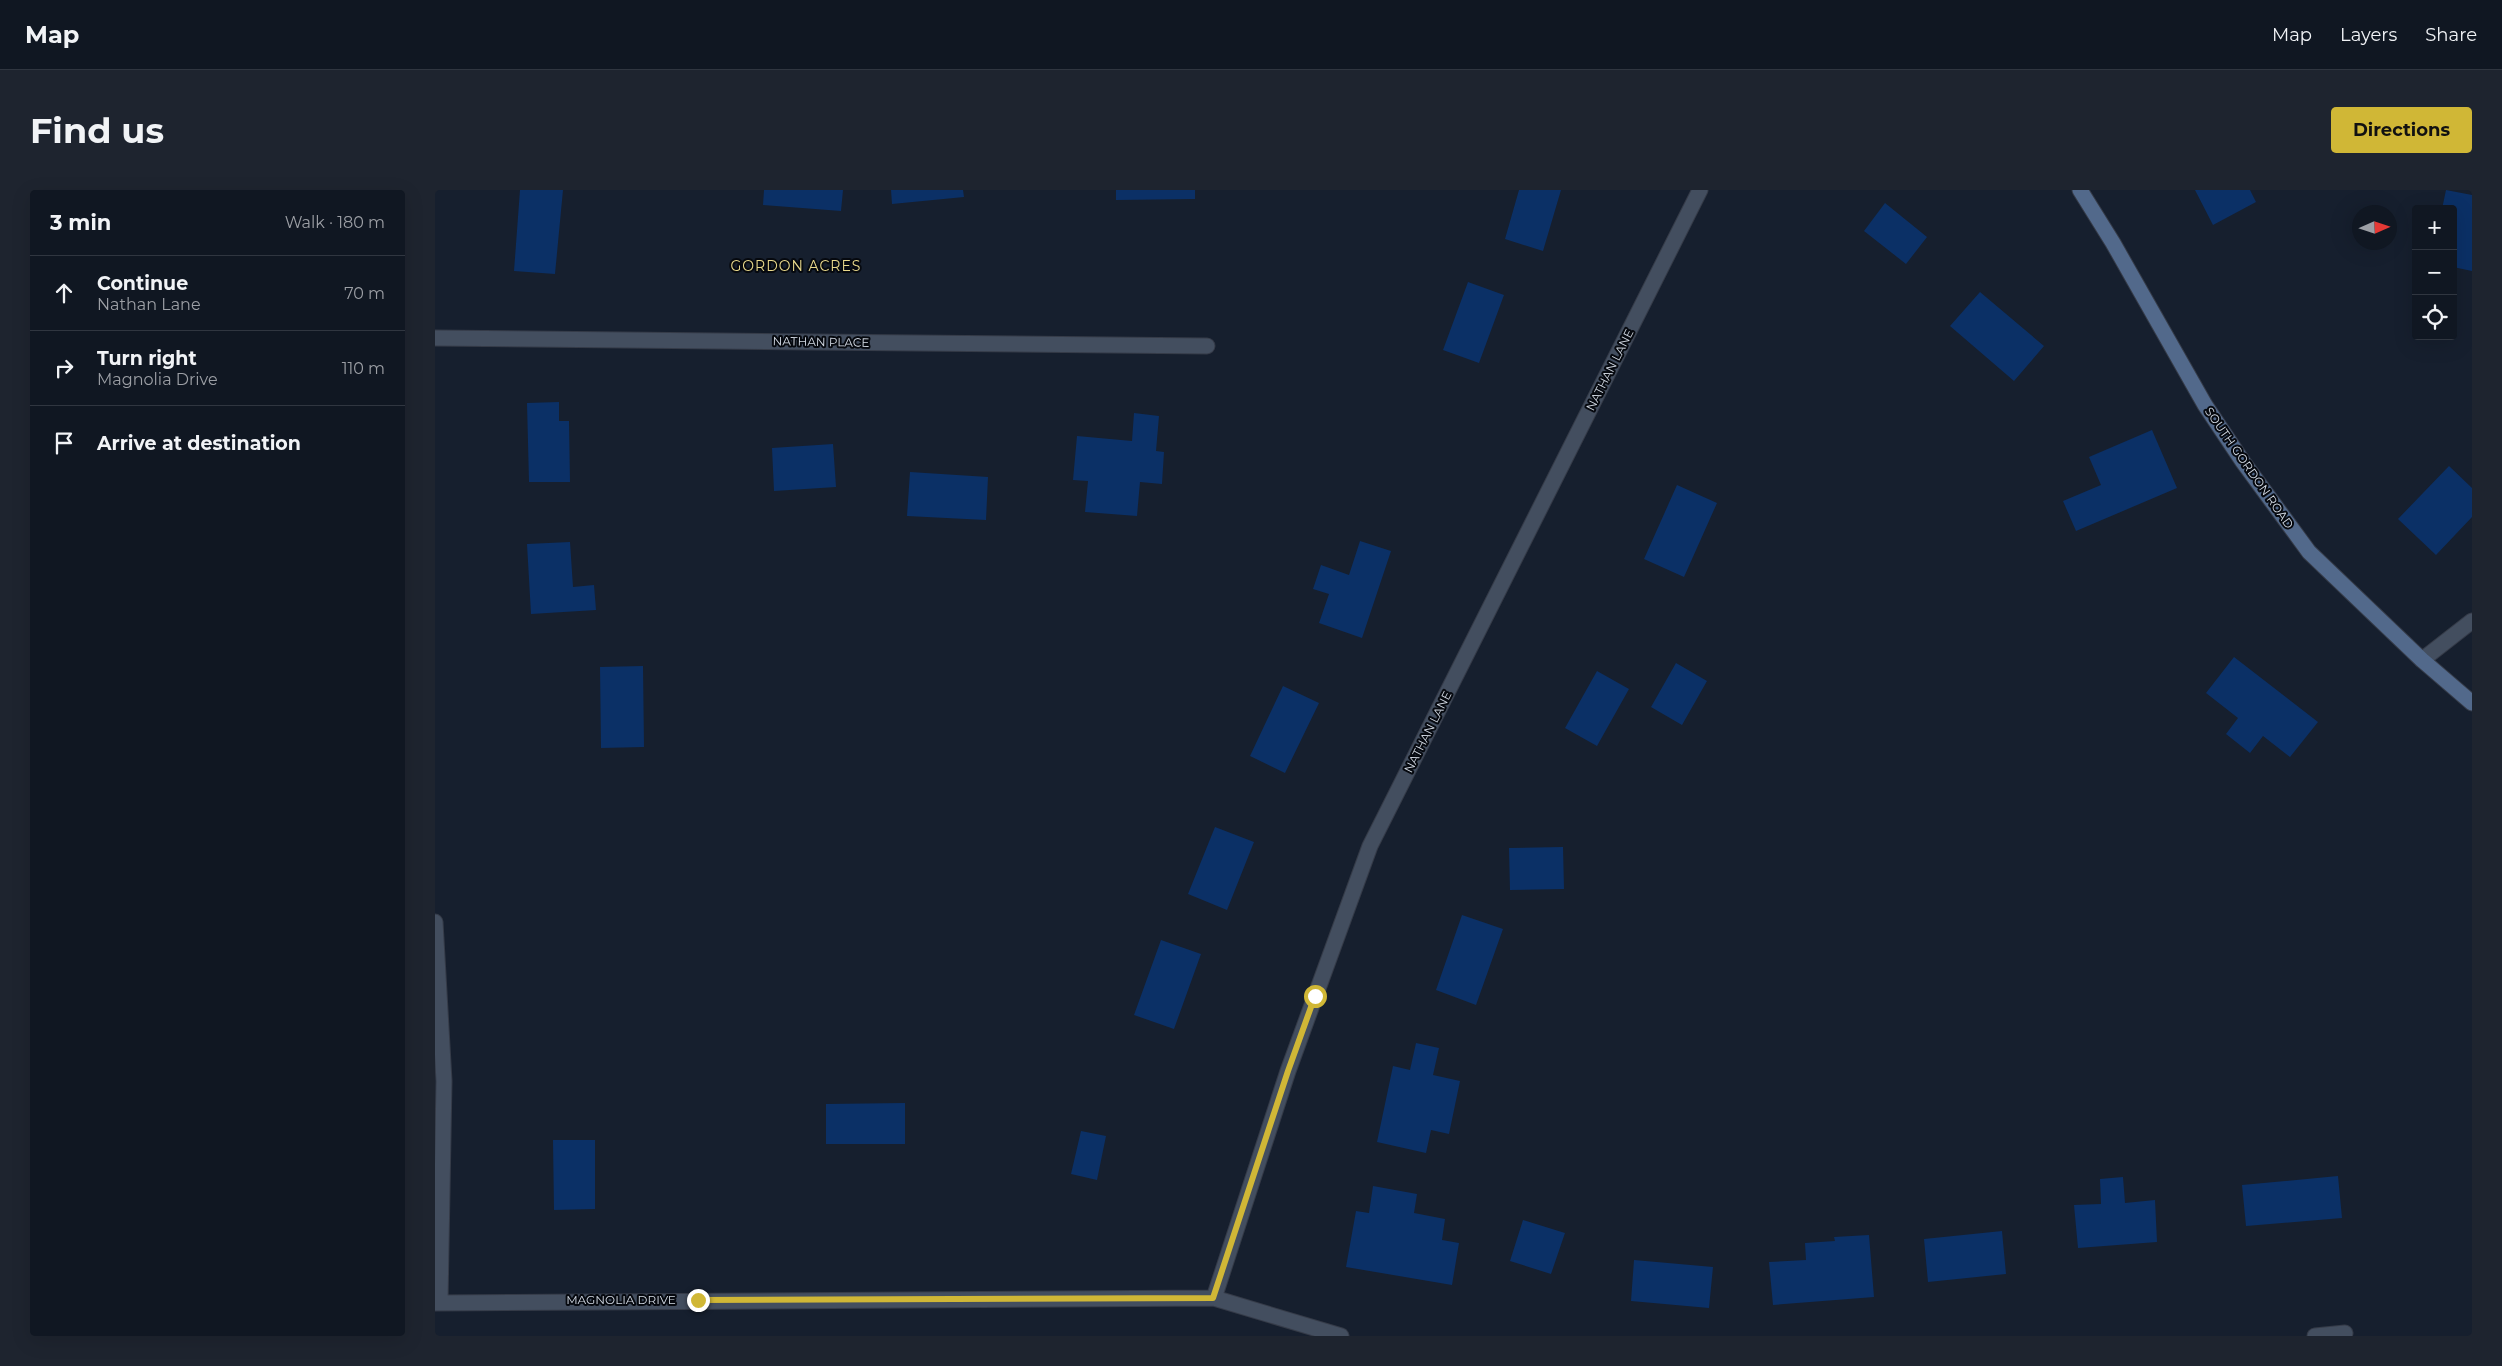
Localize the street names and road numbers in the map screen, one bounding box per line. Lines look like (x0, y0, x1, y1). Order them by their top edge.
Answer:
street label: NATHAN LANE (1583, 326, 1637, 413)
street label: NATHAN PLACE (773, 333, 869, 350)
street label: SOUTH GORDON ROAD (2202, 404, 2297, 531)
street label: NATHAN LANE (1401, 688, 1455, 775)
street label: MAGNOLIA DRIVE (566, 1292, 676, 1307)

